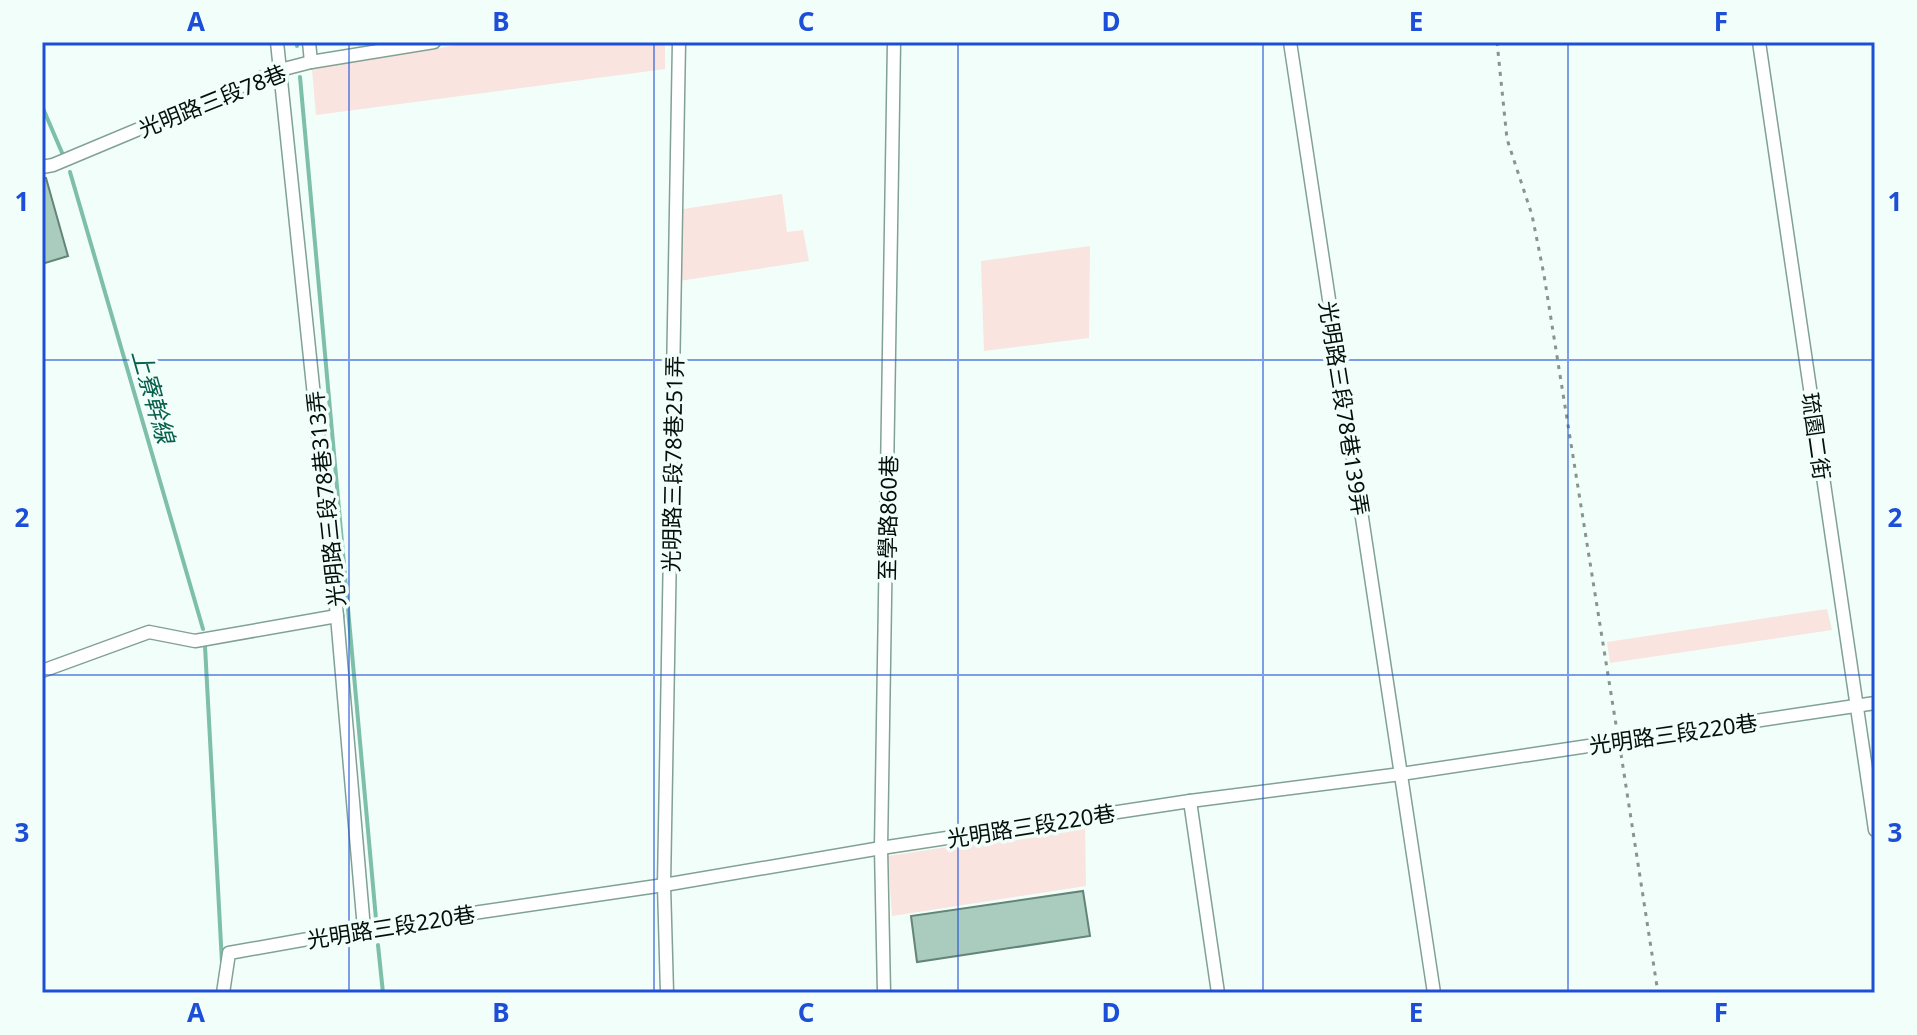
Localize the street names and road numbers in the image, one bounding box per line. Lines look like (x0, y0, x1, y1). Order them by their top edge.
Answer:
street label: 光明路三段78巷 (134, 57, 290, 143)
street label: 光明路三段78巷139弄 (1313, 299, 1377, 517)
street label: 光明路三段78巷251弄 (655, 355, 689, 573)
street label: 光明路三段78巷313弄 (299, 390, 351, 608)
street label: 琉園二街 (1796, 390, 1838, 482)
street label: 至學路860巷 (871, 455, 903, 581)
street label: 光明路三段220巷 (1587, 706, 1759, 760)
street label: 光明路三段220巷 (945, 797, 1117, 853)
street label: 光明路三段220巷 (305, 898, 477, 954)

